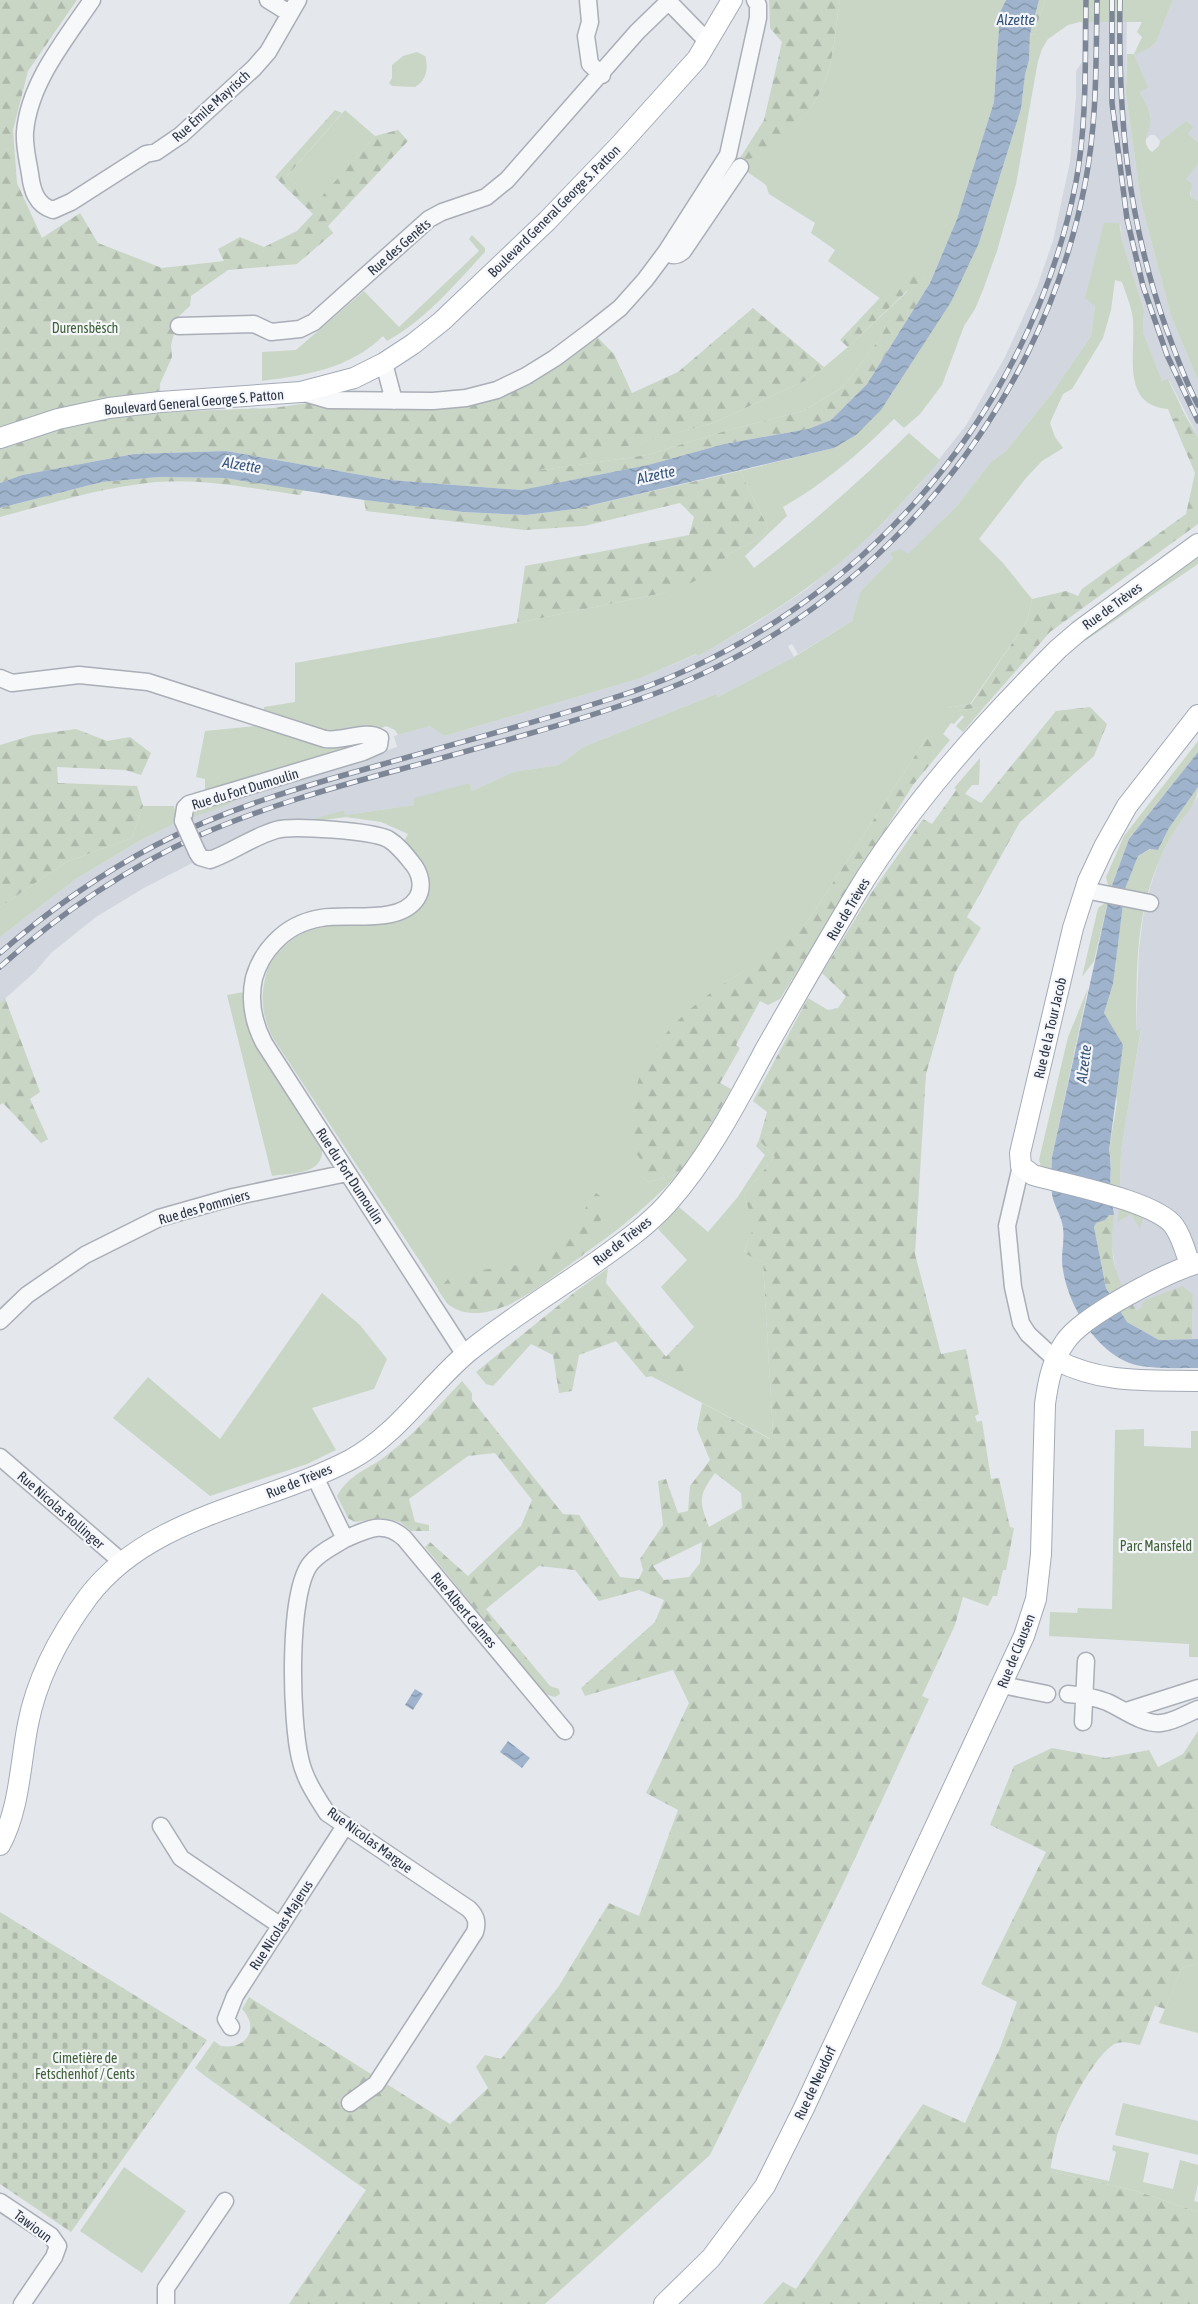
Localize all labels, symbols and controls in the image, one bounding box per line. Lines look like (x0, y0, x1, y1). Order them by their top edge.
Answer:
water label: Alzette (996, 11, 1036, 28)
street label: Rue Émile Mayrisch (169, 67, 253, 145)
street label: Boulevard General George S. Patton (485, 142, 623, 280)
street label: Rue des Genêts (364, 215, 434, 279)
park label: Durensbësch (52, 320, 118, 336)
street label: Boulevard General George S. Patton (104, 386, 284, 418)
water label: Alzette (221, 453, 263, 476)
water label: Alzette (634, 462, 677, 487)
street label: Rue de Trèves (1079, 579, 1145, 633)
street label: Rue du Fort Dumoulin (190, 765, 300, 813)
street label: Rue de Trèves (823, 875, 873, 943)
street label: Rue de la Tour Jacob (1031, 976, 1069, 1080)
water label: Alzette (1073, 1044, 1094, 1085)
street label: Rue du Fort Dumoulin (313, 1125, 387, 1227)
street label: Rue des Pommiers (157, 1186, 251, 1228)
street label: Rue de Trèves (590, 1213, 654, 1269)
street label: Rue de Trèves (264, 1461, 334, 1501)
street label: Rue Nicolas Rollinger (14, 1468, 108, 1553)
park label: Parc Mansfeld (1120, 1538, 1192, 1554)
street label: Rue Albert Calmes (428, 1569, 500, 1651)
street label: Rue de Clausen (994, 1612, 1038, 1690)
street label: Rue Nicolas Margue (324, 1804, 416, 1876)
street label: Rue Nicolas Majerus (246, 1877, 316, 1973)
street label: Rue de Neudorf (791, 2044, 839, 2122)
park label: Cimetière de Fetschenhof / Cents (35, 2050, 135, 2082)
street label: Tawioun (11, 2207, 55, 2245)

